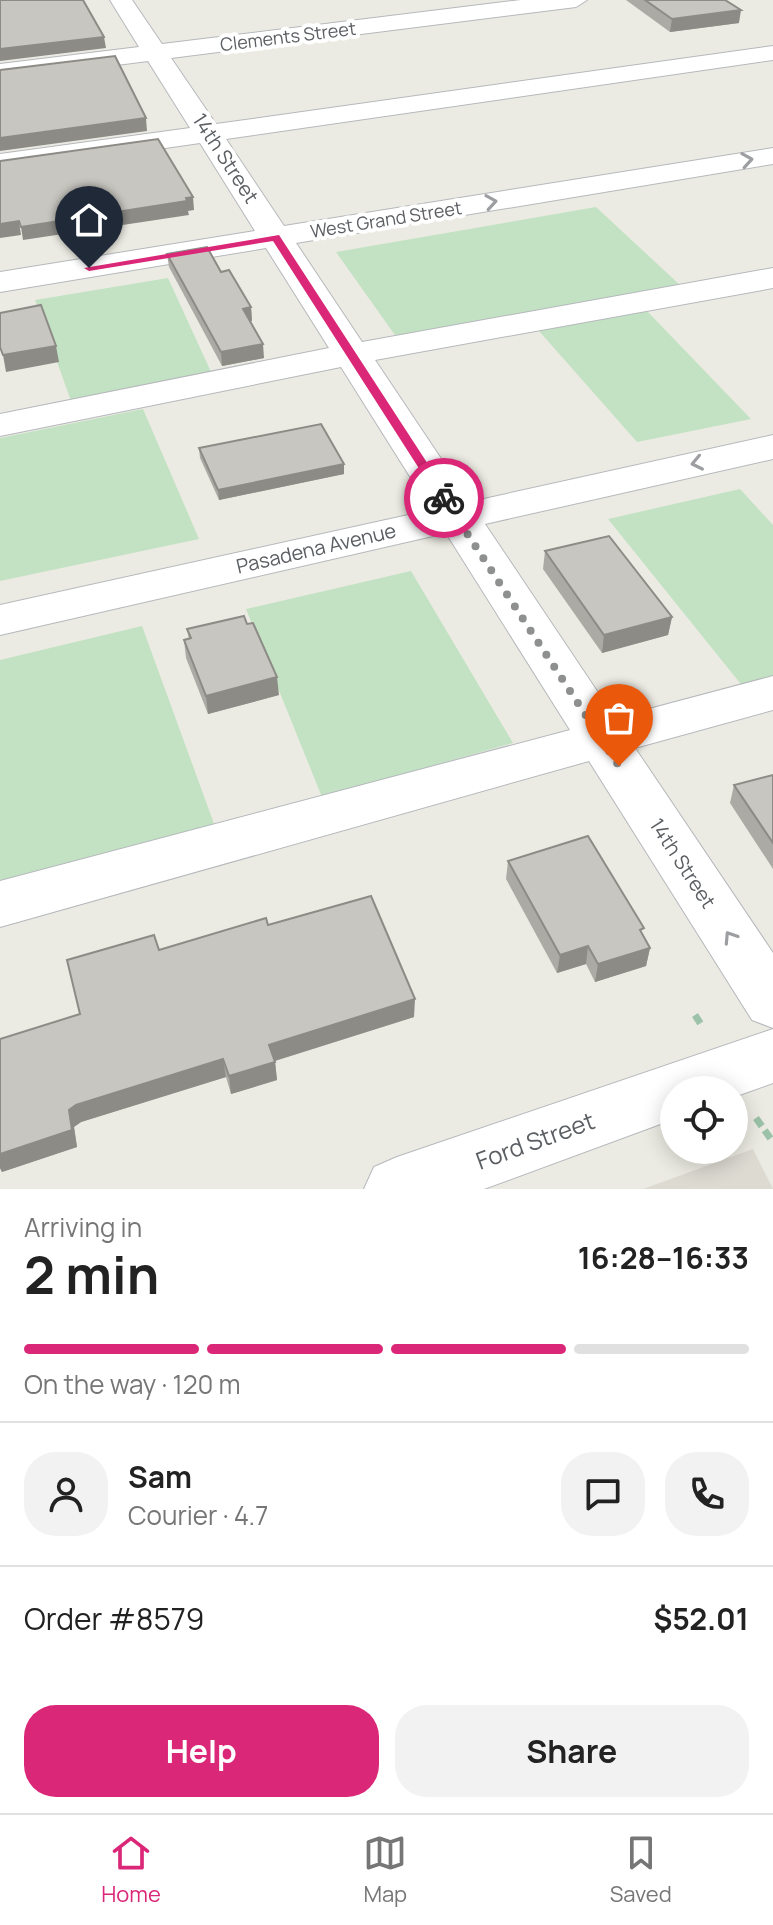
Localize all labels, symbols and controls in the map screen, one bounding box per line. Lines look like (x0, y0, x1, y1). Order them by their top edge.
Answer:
street label: Clements Street (219, 16, 357, 56)
street label: 14th Street (187, 108, 265, 208)
one-way arrow (740, 152, 754, 169)
pin (55, 186, 123, 268)
one-way arrow (484, 194, 497, 211)
street label: West Grand Street (309, 195, 463, 243)
icon: home (67, 198, 111, 242)
one-way arrow (690, 454, 704, 471)
courier (404, 458, 484, 538)
icon: bike (422, 476, 466, 520)
street label: Pasadena Avenue (234, 517, 398, 579)
pin (585, 684, 653, 766)
icon: bag (597, 696, 641, 740)
street label: 14th Street (644, 813, 722, 913)
one-way arrow (725, 931, 740, 945)
map controls (660, 1076, 748, 1164)
button: locate (660, 1076, 748, 1164)
street label: Ford Street (471, 1103, 599, 1177)
text: Arriving in (24, 1209, 142, 1245)
text: 16:28–16:33 (578, 1237, 749, 1278)
text: 2 min (24, 1239, 159, 1310)
text: On the way · 120 m (24, 1366, 241, 1402)
button: person (24, 1452, 108, 1536)
button: chat (561, 1452, 645, 1536)
button: phone (665, 1452, 749, 1536)
text: Sam (128, 1456, 192, 1497)
text: Courier · 4.7 (128, 1497, 268, 1533)
text: Order #8579 (24, 1598, 204, 1639)
text: $52.01 (654, 1598, 749, 1639)
button: Help (24, 1705, 379, 1797)
button: Share (395, 1705, 749, 1797)
tab: Home (101, 1831, 161, 1909)
tab: Map (363, 1831, 407, 1909)
tab: Saved (610, 1831, 672, 1909)

